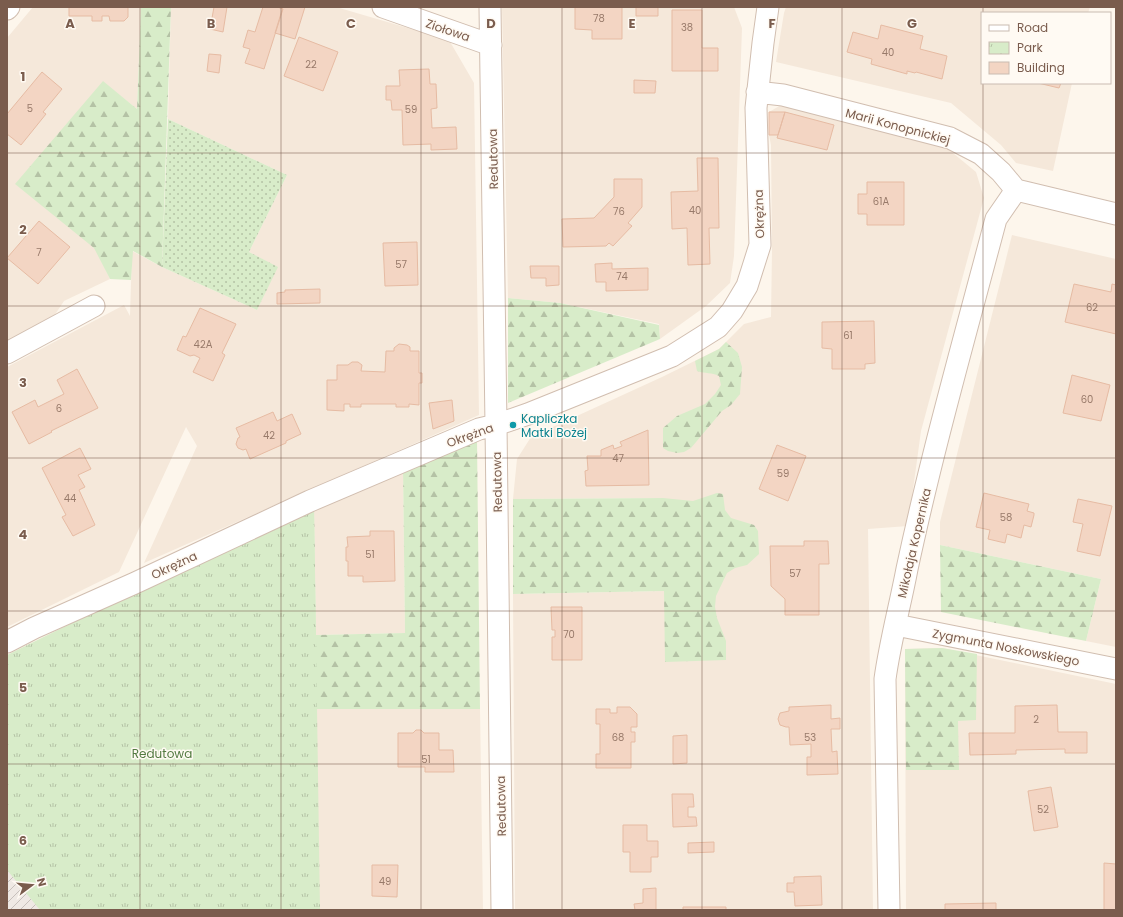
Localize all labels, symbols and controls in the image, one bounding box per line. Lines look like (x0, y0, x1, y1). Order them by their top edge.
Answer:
house number: 78 (593, 11, 605, 26)
legend (981, 12, 1111, 84)
text: A (65, 14, 75, 33)
text: B (207, 14, 216, 33)
text: C (346, 14, 356, 33)
text: D (486, 14, 496, 33)
text: E (628, 14, 636, 33)
text: F (768, 14, 776, 33)
text: G (907, 14, 917, 33)
street label: Ziołowa (424, 15, 472, 45)
text: Road (1017, 19, 1048, 36)
house number: 38 (681, 20, 693, 35)
text: Park (1017, 39, 1044, 56)
house number: 40 (882, 45, 894, 60)
house number: 22 (305, 57, 317, 72)
text: Building (1017, 59, 1065, 76)
text: 1 (21, 67, 25, 86)
house number: 5 (27, 101, 33, 116)
house number: 59 (405, 102, 417, 117)
street label: Marii Konopnickiej (844, 104, 952, 148)
street label: Redutowa (484, 129, 502, 189)
street label: Okrężna (750, 189, 768, 239)
house number: 61A (873, 194, 889, 209)
house number: 40 (689, 203, 701, 218)
house number: 76 (613, 204, 625, 219)
text: 2 (19, 220, 27, 239)
house number: 7 (36, 245, 42, 260)
house number: 57 (395, 257, 407, 272)
house number: 74 (616, 269, 628, 284)
house number: 62 (1086, 300, 1098, 315)
house number: 61 (843, 328, 853, 343)
house number: 42A (194, 337, 213, 352)
text: 3 (19, 373, 27, 392)
house number: 60 (1081, 392, 1093, 407)
house number: 6 (56, 401, 62, 416)
place label: Kapliczka Matki Bożej (521, 410, 587, 441)
street label: Okrężna (444, 419, 496, 451)
marker: Kapliczka Matki Bożej (508, 420, 518, 430)
house number: 42 (263, 428, 275, 443)
house number: 47 (612, 451, 624, 466)
street label: Redutowa (488, 452, 506, 512)
house number: 59 (777, 466, 789, 481)
street label: Mikołaja Kopernika (893, 486, 935, 600)
house number: 44 (64, 491, 76, 506)
house number: 58 (1000, 510, 1012, 525)
text: 4 (19, 525, 28, 544)
street label: Okrężna (148, 547, 200, 583)
house number: 51 (365, 547, 375, 562)
house number: 57 (789, 566, 801, 581)
street label: Zygmunta Noskowskiego (931, 624, 1081, 670)
house number: 70 (563, 627, 575, 642)
text: 5 (19, 678, 27, 697)
house number: 2 (1033, 712, 1039, 727)
house number: 68 (612, 730, 624, 745)
house number: 53 (804, 730, 816, 745)
park label: Redutowa (132, 745, 192, 762)
house number: 51 (421, 752, 431, 767)
street label: Redutowa (492, 776, 510, 836)
house number: 52 (1037, 802, 1049, 817)
text: 6 (19, 831, 27, 850)
north arrow (12, 865, 52, 905)
house number: 49 (379, 874, 391, 889)
text: N (33, 876, 50, 888)

